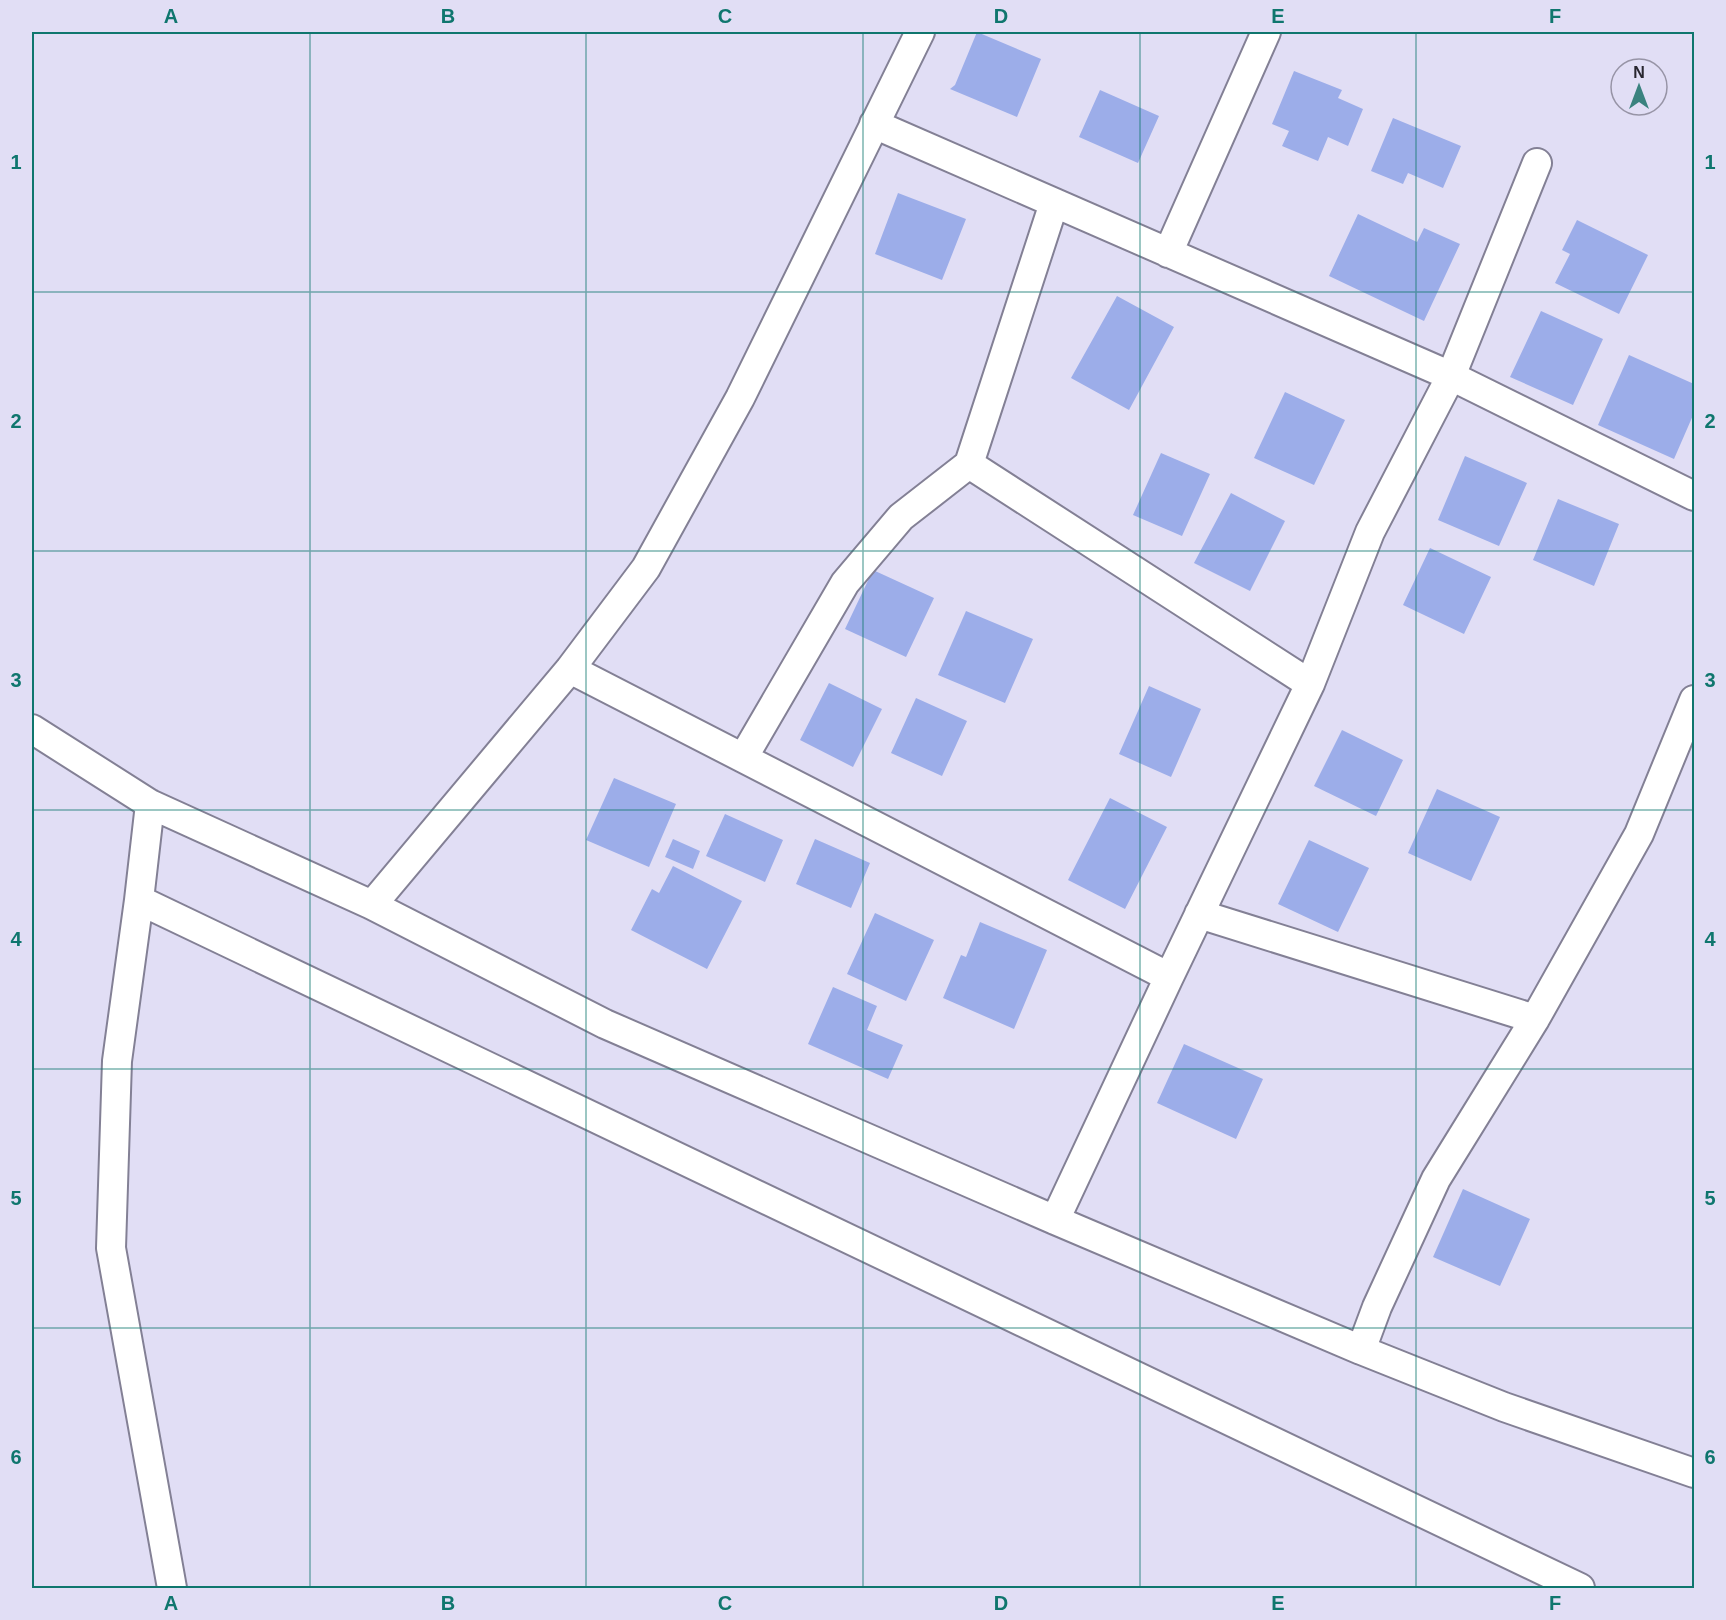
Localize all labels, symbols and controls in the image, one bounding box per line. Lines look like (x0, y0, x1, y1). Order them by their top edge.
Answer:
text: A (164, 5, 178, 27)
text: B (441, 5, 455, 27)
text: C (718, 5, 732, 27)
text: D (994, 5, 1008, 27)
text: E (1271, 5, 1285, 27)
text: F (1549, 5, 1561, 27)
north arrow (1609, 57, 1669, 117)
text: N (1633, 64, 1645, 81)
text: 1 (10, 151, 22, 173)
text: 1 (1704, 151, 1716, 173)
text: 2 (10, 410, 22, 432)
text: 2 (1704, 410, 1716, 432)
text: 3 (10, 669, 22, 691)
text: 3 (1704, 669, 1716, 691)
text: 4 (10, 928, 22, 950)
text: 4 (1704, 928, 1716, 950)
text: 5 (10, 1187, 22, 1209)
text: 5 (1704, 1187, 1716, 1209)
text: 6 (10, 1446, 22, 1468)
text: 6 (1704, 1446, 1716, 1468)
text: A (164, 1592, 178, 1614)
text: B (441, 1592, 455, 1614)
text: C (718, 1592, 732, 1614)
text: D (994, 1592, 1008, 1614)
text: E (1271, 1592, 1285, 1614)
text: F (1549, 1592, 1561, 1614)

